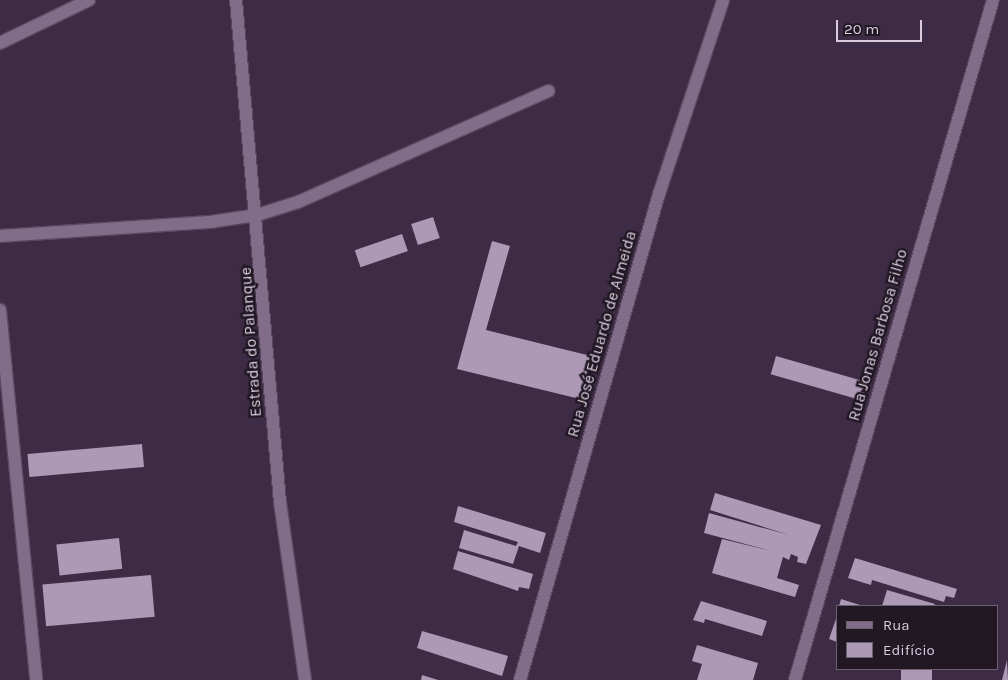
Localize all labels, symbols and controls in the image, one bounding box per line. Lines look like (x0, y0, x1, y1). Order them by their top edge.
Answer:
scale bar (838, 10, 924, 42)
text: 20 m (844, 20, 879, 38)
street label: Rua José Eduardo de Almeida (563, 229, 641, 439)
street label: Rua Jonas Barbosa Filho (844, 247, 912, 423)
street label: Estrada do Palanque (236, 267, 266, 417)
legend (836, 605, 998, 670)
text: Rua (883, 616, 910, 634)
text: Edifício (883, 641, 935, 659)

